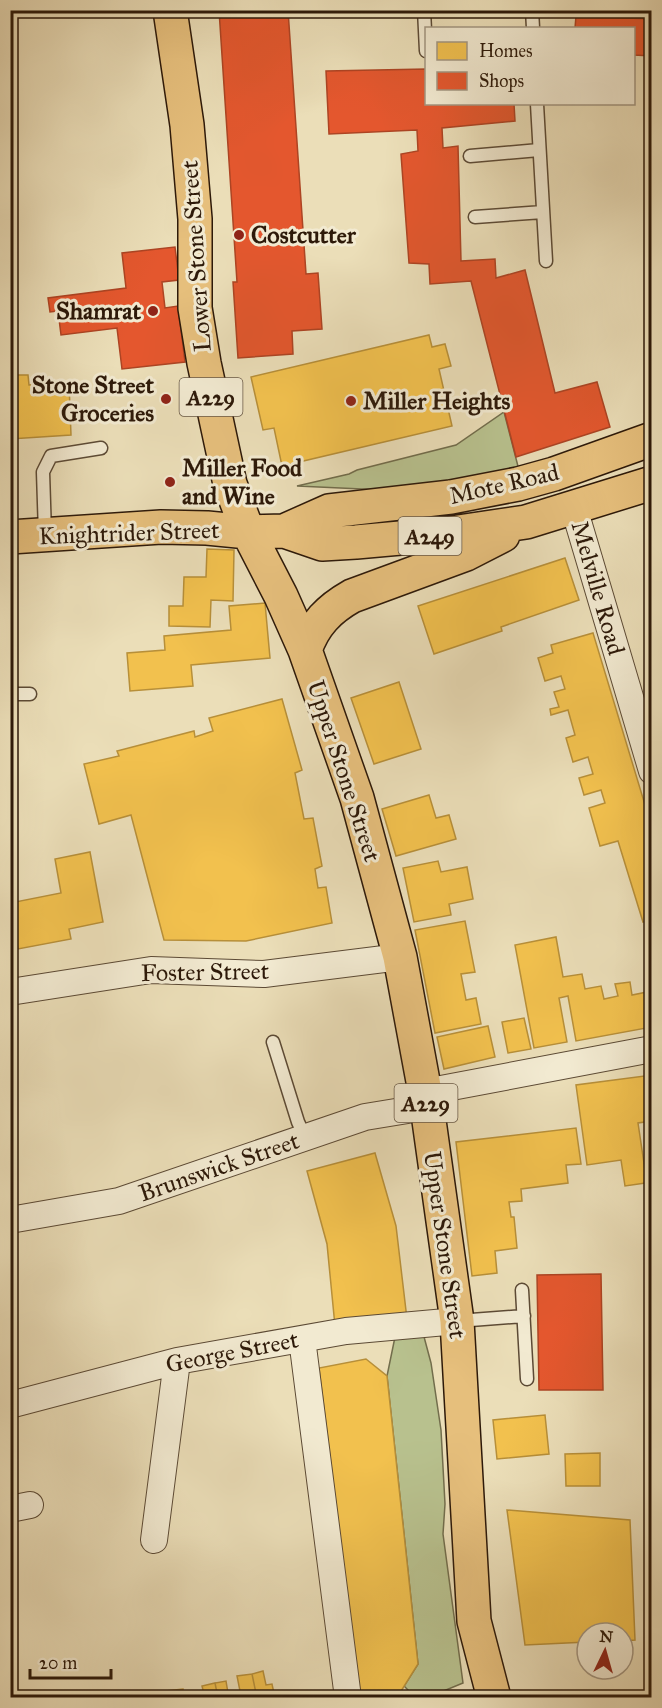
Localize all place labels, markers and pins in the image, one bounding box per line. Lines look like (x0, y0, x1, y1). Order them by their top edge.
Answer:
place label: Costcutter (251, 220, 357, 250)
marker: Costcutter (232, 228, 246, 242)
place label: Shamrat (56, 296, 142, 326)
marker: Shamrat (146, 304, 160, 318)
place label: Stone Street Groceries (32, 370, 155, 428)
place label: Miller Heights (363, 386, 510, 416)
marker: Stone Street Groceries (159, 392, 173, 406)
marker: Miller Heights (344, 394, 358, 408)
place label: Miller Food and Wine (182, 453, 303, 511)
marker: Miller Food and Wine (163, 475, 177, 489)

